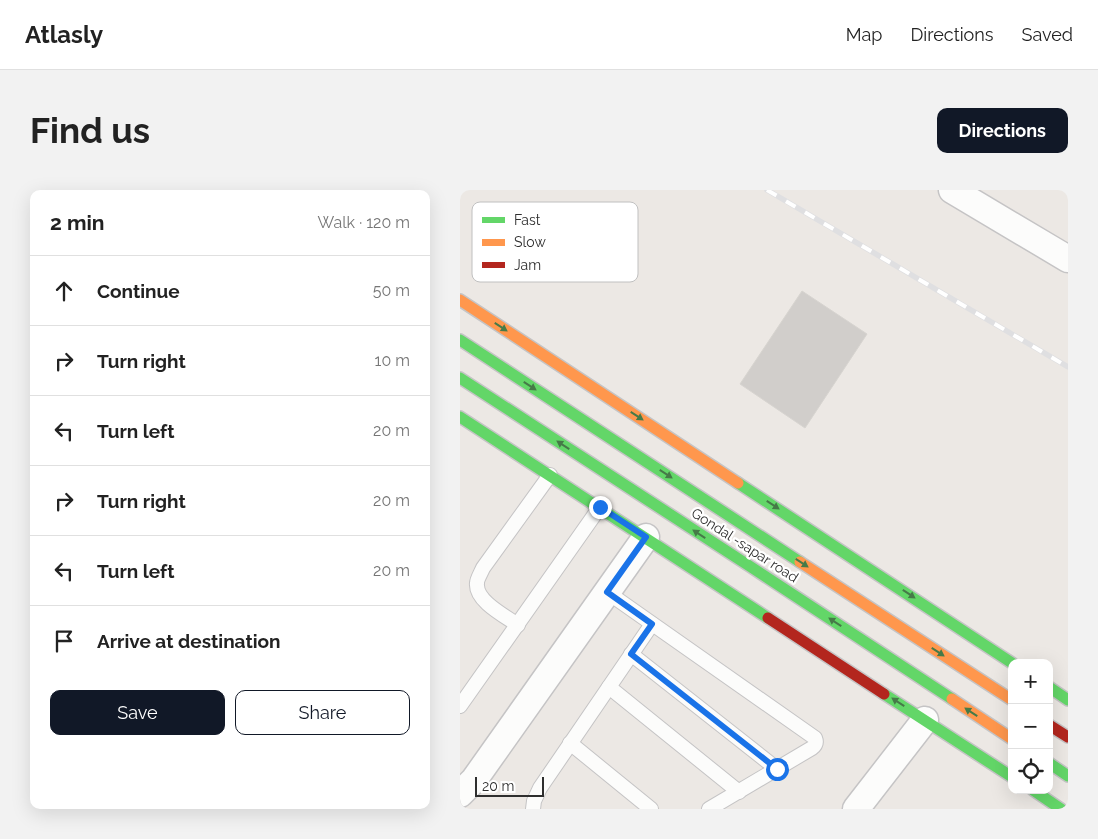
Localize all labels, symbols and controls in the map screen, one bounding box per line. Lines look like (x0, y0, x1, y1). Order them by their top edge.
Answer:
text: Atlasly (25, 20, 103, 49)
text: Map (846, 24, 882, 45)
text: Directions (910, 24, 994, 45)
text: Saved (1022, 24, 1073, 45)
button: Directions (937, 108, 1068, 153)
text: Find us (30, 110, 150, 151)
legend (472, 202, 638, 282)
text: 2 min (50, 210, 104, 235)
text: Fast (514, 212, 541, 228)
text: Walk · 120 m (318, 213, 410, 232)
text: Slow (514, 234, 546, 250)
text: Jam (514, 257, 541, 273)
icon: ahead (50, 277, 78, 305)
text: Continue (97, 280, 180, 302)
text: 50 m (373, 281, 410, 300)
one-way arrow (494, 322, 507, 332)
icon: right (50, 347, 78, 375)
text: Turn right (97, 350, 186, 372)
text: 10 m (375, 351, 410, 370)
one-way arrow (523, 381, 537, 390)
one-way arrow (630, 411, 643, 421)
icon: left (50, 417, 78, 445)
text: Turn left (97, 420, 174, 442)
text: 20 m (373, 421, 410, 440)
one-way arrow (556, 440, 570, 450)
one-way arrow (659, 470, 673, 479)
icon: right (50, 487, 78, 515)
text: Turn right (97, 490, 186, 512)
text: 20 m (373, 491, 410, 510)
route end (589, 496, 612, 519)
one-way arrow (766, 500, 779, 510)
street label: Gondal -sapar road (689, 505, 801, 585)
one-way arrow (693, 529, 706, 538)
icon: left (50, 557, 78, 585)
one-way arrow (796, 559, 809, 568)
text: Turn left (97, 560, 174, 582)
text: 20 m (373, 561, 410, 580)
one-way arrow (902, 589, 915, 599)
one-way arrow (829, 618, 842, 627)
icon: arrive (50, 627, 78, 655)
text: Arrive at destination (97, 630, 281, 652)
one-way arrow (932, 647, 945, 657)
map controls (1008, 659, 1053, 794)
button: + (1008, 659, 1053, 704)
button: Save (50, 690, 225, 735)
button: Share (235, 690, 410, 735)
one-way arrow (891, 697, 904, 707)
button: − (1008, 704, 1053, 749)
one-way arrow (964, 707, 978, 717)
button: locate (1008, 749, 1053, 794)
route start (766, 758, 789, 781)
scale bar (475, 774, 544, 797)
text: 20 m (482, 778, 514, 794)

